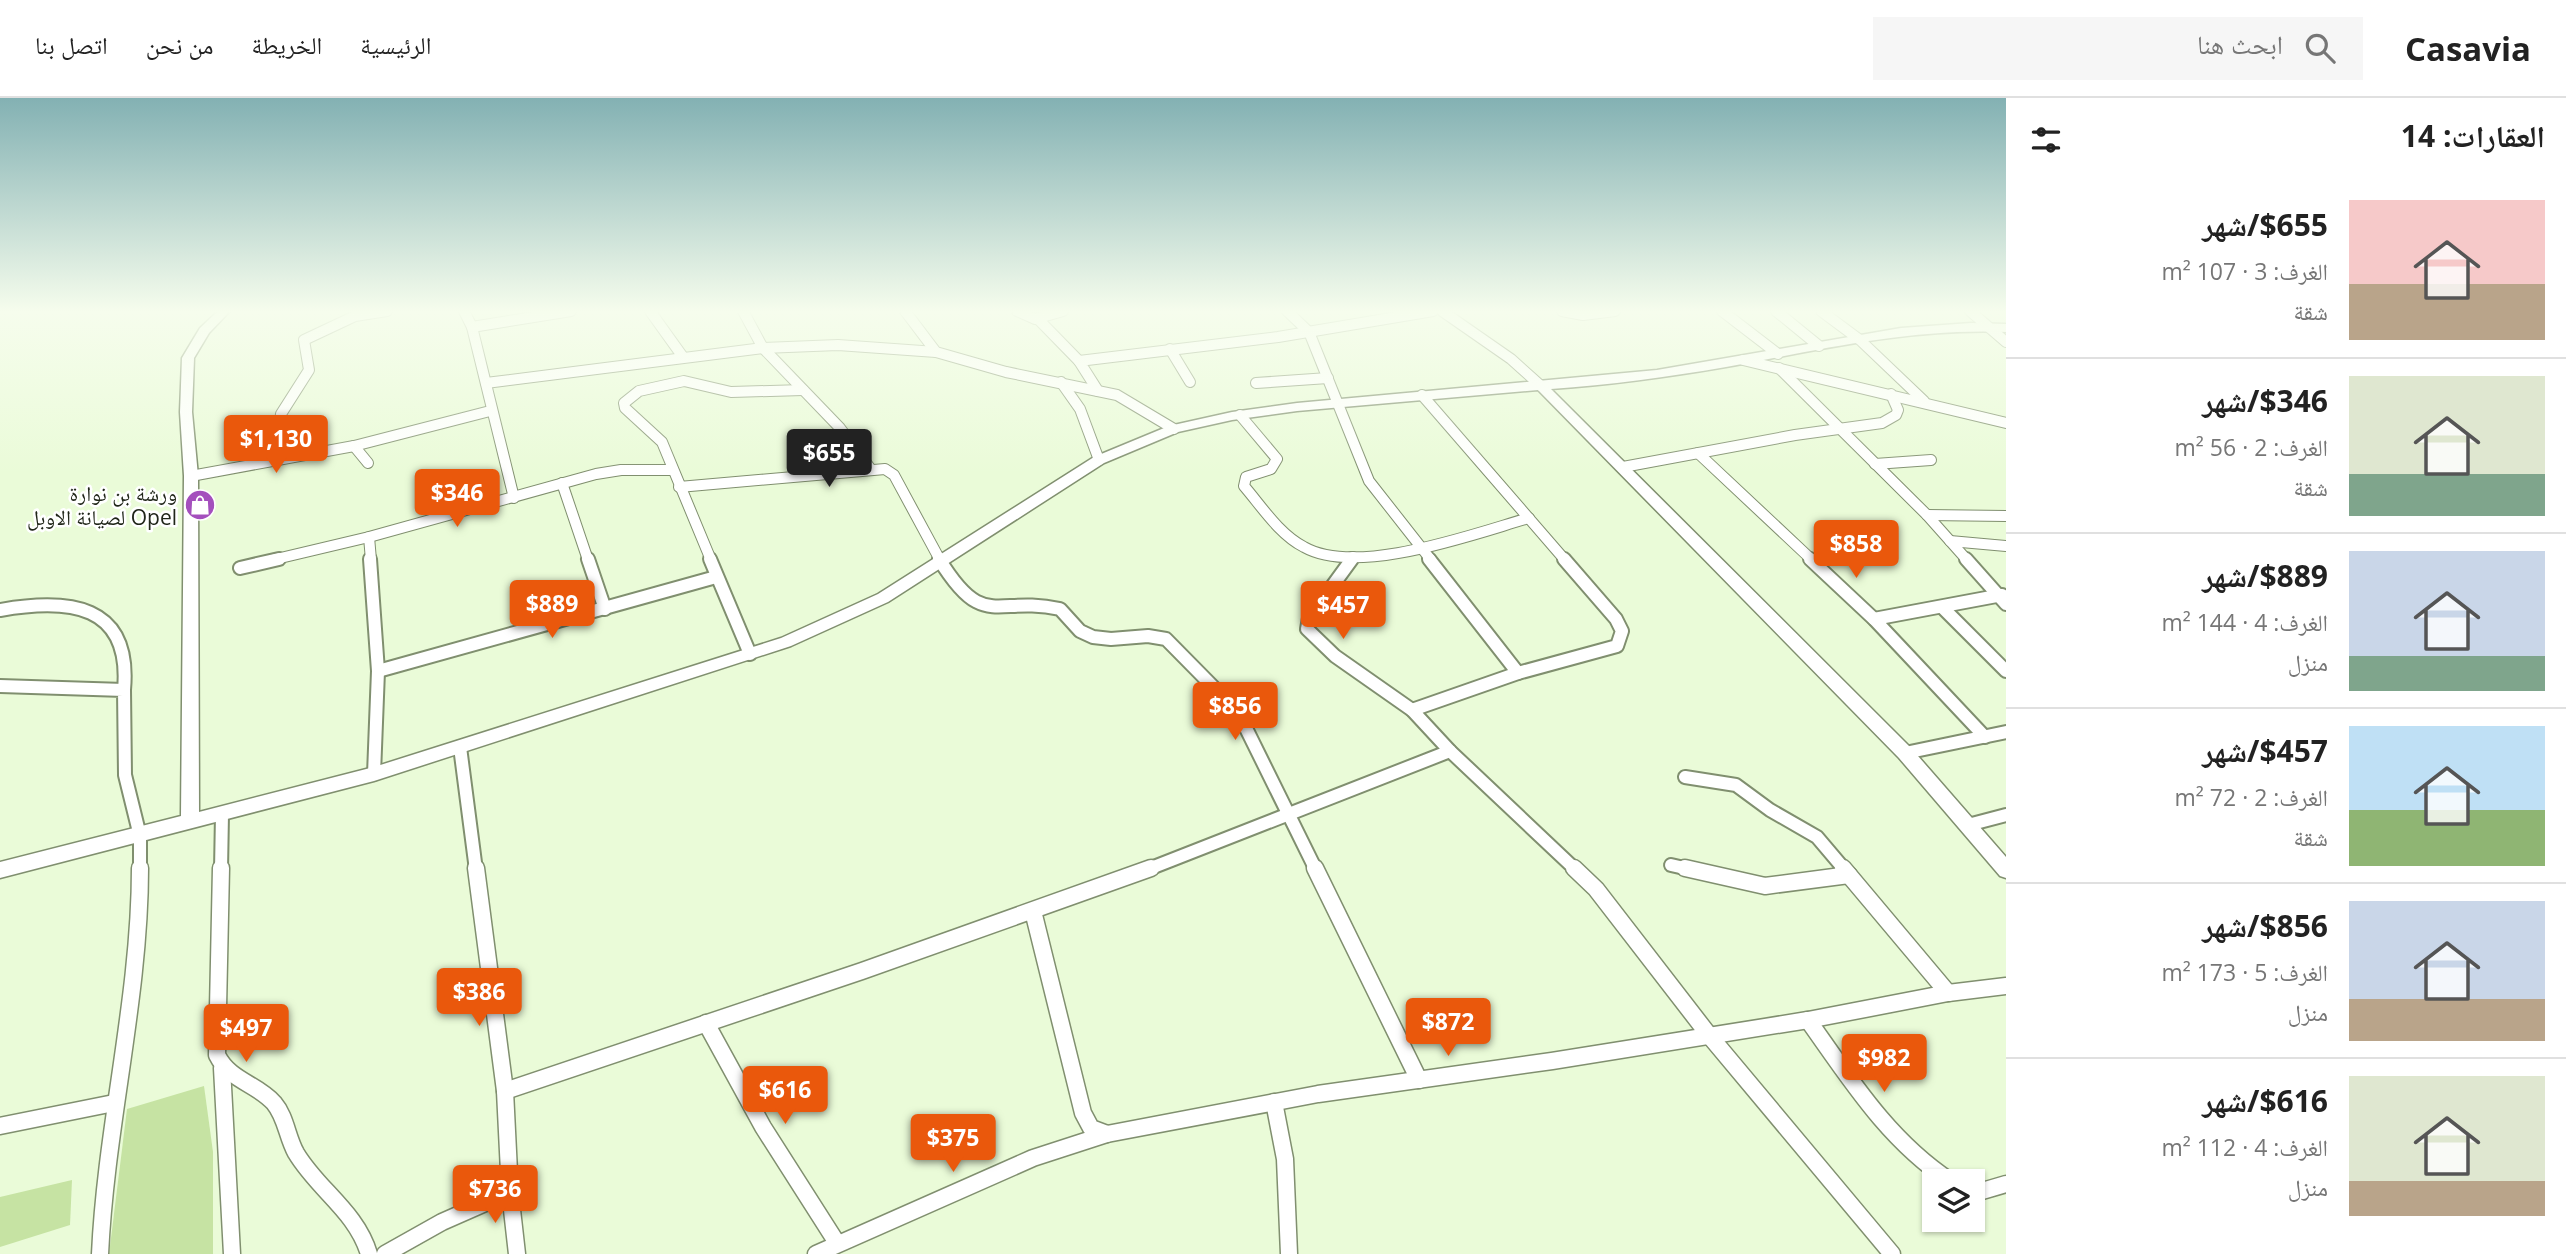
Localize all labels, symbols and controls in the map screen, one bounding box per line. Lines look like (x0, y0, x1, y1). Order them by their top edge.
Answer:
search box (1873, 17, 2363, 80)
text: ابحث هنا (2197, 26, 2283, 62)
text: Casavia (2405, 26, 2531, 71)
text: اتصل بنا (35, 28, 108, 61)
text: من نحن (146, 28, 214, 61)
text: الخريطة (252, 28, 322, 61)
text: الرئيسية (360, 28, 431, 61)
icon: search (2301, 29, 2339, 67)
text: العقارات: 14 (2401, 115, 2545, 156)
icon: filters (2027, 121, 2065, 159)
text: $655/شهر (2202, 204, 2328, 245)
icon: home (2405, 228, 2489, 312)
text: الغرف: 3 · 107 m² (2161, 255, 2328, 287)
text: شقة (2294, 295, 2328, 327)
text: $346/شهر (2202, 380, 2328, 421)
icon: home (2405, 404, 2489, 488)
pin: $1,130 (219, 416, 333, 475)
text: $1,130 (240, 422, 312, 454)
pin: $655 (788, 430, 870, 489)
text: الغرف: 2 · 56 m² (2175, 431, 2328, 463)
text: $655 (803, 436, 855, 468)
pin: $346 (416, 470, 498, 529)
text: شقة (2294, 471, 2328, 503)
text: $346 (431, 476, 483, 508)
place label: ورشة بن نوارة لصيانة الاوبل Opel (27, 479, 177, 531)
shop icon: ورشة بن نوارة لصيانة الاوبل Opel (183, 488, 217, 522)
pin: $858 (1815, 520, 1897, 580)
text: $858 (1830, 527, 1882, 559)
text: $889/شهر (2202, 555, 2328, 596)
icon: home (2405, 579, 2489, 663)
pin: $889 (511, 580, 593, 640)
pin: $457 (1302, 582, 1384, 641)
text: $889 (526, 587, 578, 619)
text: $457 (1317, 588, 1369, 620)
text: الغرف: 4 · 144 m² (2161, 606, 2328, 638)
text: منزل (2288, 646, 2328, 678)
pin: $856 (1194, 682, 1276, 742)
text: $856 (1209, 689, 1261, 721)
text: $457/شهر (2202, 730, 2328, 771)
icon: home (2405, 754, 2489, 838)
text: الغرف: 2 · 72 m² (2175, 781, 2328, 813)
text: شقة (2294, 821, 2328, 853)
text: $856/شهر (2202, 905, 2328, 946)
icon: home (2405, 929, 2489, 1013)
text: الغرف: 5 · 173 m² (2161, 956, 2328, 988)
pin: $386 (438, 968, 520, 1028)
text: $386 (453, 975, 505, 1007)
text: منزل (2288, 996, 2328, 1028)
pin: $872 (1407, 998, 1489, 1058)
pin: $497 (205, 1004, 287, 1064)
text: $872 (1422, 1005, 1474, 1037)
text: $497 (220, 1011, 272, 1043)
pin: $982 (1843, 1034, 1925, 1094)
text: $982 (1858, 1041, 1910, 1073)
pin: $616 (744, 1066, 826, 1126)
text: $616 (759, 1073, 811, 1105)
text: $616/شهر (2202, 1080, 2328, 1121)
icon: home (2405, 1104, 2489, 1188)
pin: $375 (912, 1114, 994, 1174)
text: $375 (927, 1121, 979, 1153)
text: الغرف: 4 · 112 m² (2161, 1131, 2328, 1163)
pin: $736 (454, 1166, 536, 1225)
map controls (1922, 1169, 1985, 1232)
button: layers (1922, 1169, 1985, 1232)
text: منزل (2288, 1171, 2328, 1203)
text: $736 (469, 1172, 521, 1204)

